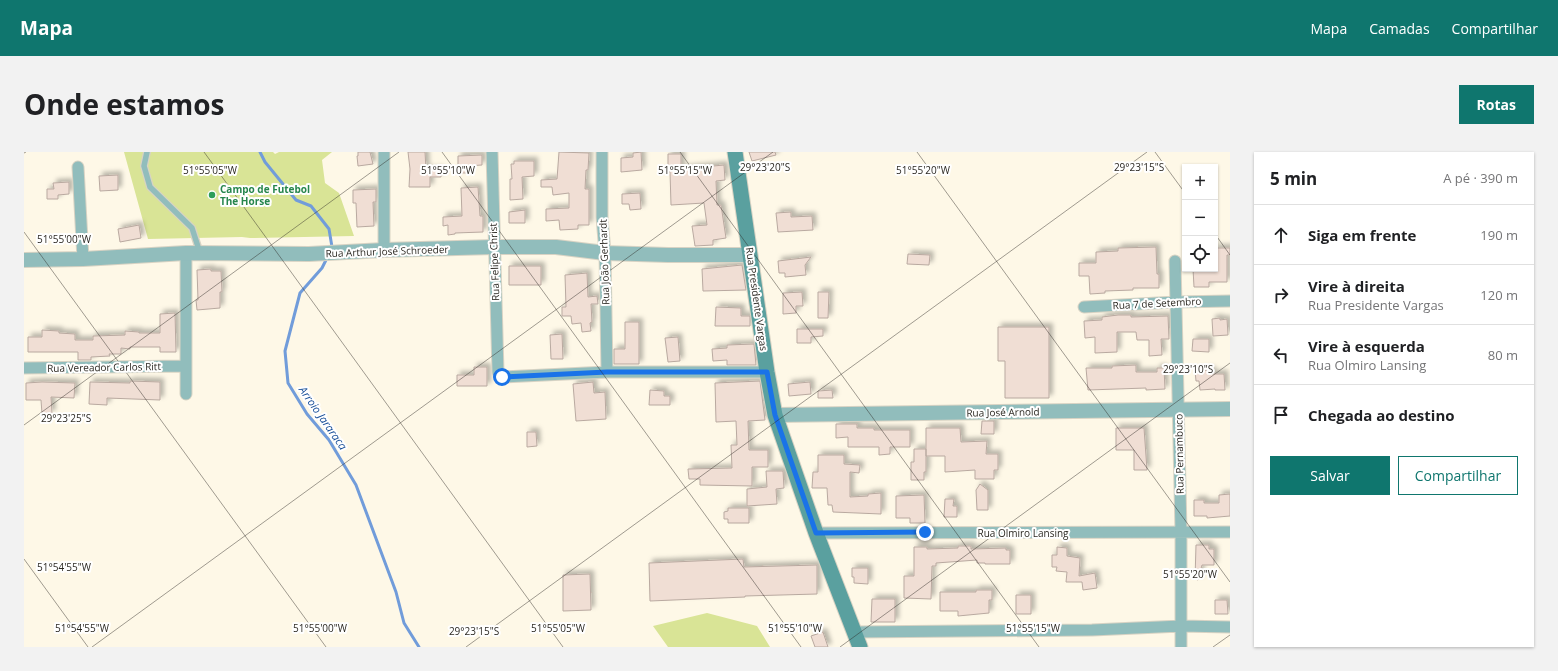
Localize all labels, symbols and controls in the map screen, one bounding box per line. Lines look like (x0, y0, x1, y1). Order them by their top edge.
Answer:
text: Mapa (20, 15, 73, 41)
text: Mapa (1311, 19, 1347, 38)
text: Camadas (1369, 19, 1430, 38)
text: Compartilhar (1452, 19, 1538, 38)
text: Onde estamos (24, 85, 225, 123)
button: Rotas (1459, 85, 1534, 124)
text: 29°23'20"S (740, 160, 790, 174)
text: 29°23'15"S (1114, 160, 1164, 174)
text: 51°55'05"W (183, 163, 238, 177)
text: 51°55'10"W (421, 163, 476, 177)
text: 51°55'15"W (658, 163, 713, 177)
text: 51°55'20"W (896, 163, 951, 177)
map controls (1182, 164, 1218, 272)
button: + (1182, 164, 1218, 200)
text: 5 min (1270, 167, 1317, 190)
text: A pé · 390 m (1443, 169, 1518, 187)
place label: Campo de Futebol The Horse (220, 182, 310, 208)
marker: Campo de Futebol The Horse (207, 190, 217, 200)
button: − (1182, 200, 1218, 236)
street label: Rua João Gerhardt (595, 218, 612, 305)
street label: Rua Felipe Christ (486, 222, 502, 301)
icon: ahead (1270, 224, 1292, 246)
text: Siga em frente (1308, 225, 1416, 245)
text: 190 m (1480, 226, 1518, 244)
text: 51°55'00"W (37, 232, 92, 246)
button: locate (1182, 236, 1218, 272)
street label: Rua Arthur José Schroeder (325, 242, 449, 260)
street label: Rua Presidente Vargas (743, 246, 771, 352)
text: Vire à direita (1308, 276, 1405, 296)
icon: right (1270, 284, 1292, 306)
text: 120 m (1480, 286, 1518, 304)
street label: Rua 7 de Setembro (1112, 294, 1202, 312)
text: Rua Presidente Vargas (1308, 296, 1444, 314)
text: Vire à esquerda (1308, 336, 1425, 356)
icon: left (1270, 344, 1292, 366)
text: 80 m (1488, 346, 1518, 364)
text: Rua Olmiro Lansing (1308, 356, 1426, 374)
street label: Rua Vereador Carlos Ritt (47, 359, 161, 375)
text: 29°23'10"S (1163, 362, 1213, 376)
route start (493, 368, 511, 386)
water label: Arroio Jararaca (295, 382, 351, 452)
street label: Rua José Arnold (966, 404, 1040, 420)
icon: arrive (1270, 404, 1292, 426)
text: Chegada ao destino (1308, 405, 1455, 425)
text: 29°23'25"S (41, 411, 91, 425)
street label: Rua Pernambuco (1171, 414, 1187, 494)
button: Salvar (1270, 456, 1390, 495)
button: Compartilhar (1398, 456, 1518, 495)
route end (916, 523, 934, 541)
street label: Rua Olmiro Lansing (977, 526, 1069, 540)
text: 51°54'55"W (37, 560, 92, 574)
text: 51°55'20"W (1163, 567, 1218, 581)
text: 51°54'55"W (55, 621, 110, 635)
text: 51°55'00"W (293, 621, 348, 635)
text: 51°55'05"W (531, 621, 586, 635)
text: 51°55'10"W (768, 621, 823, 635)
text: 51°55'15"W (1006, 621, 1061, 635)
text: 29°23'15"S (449, 624, 499, 638)

